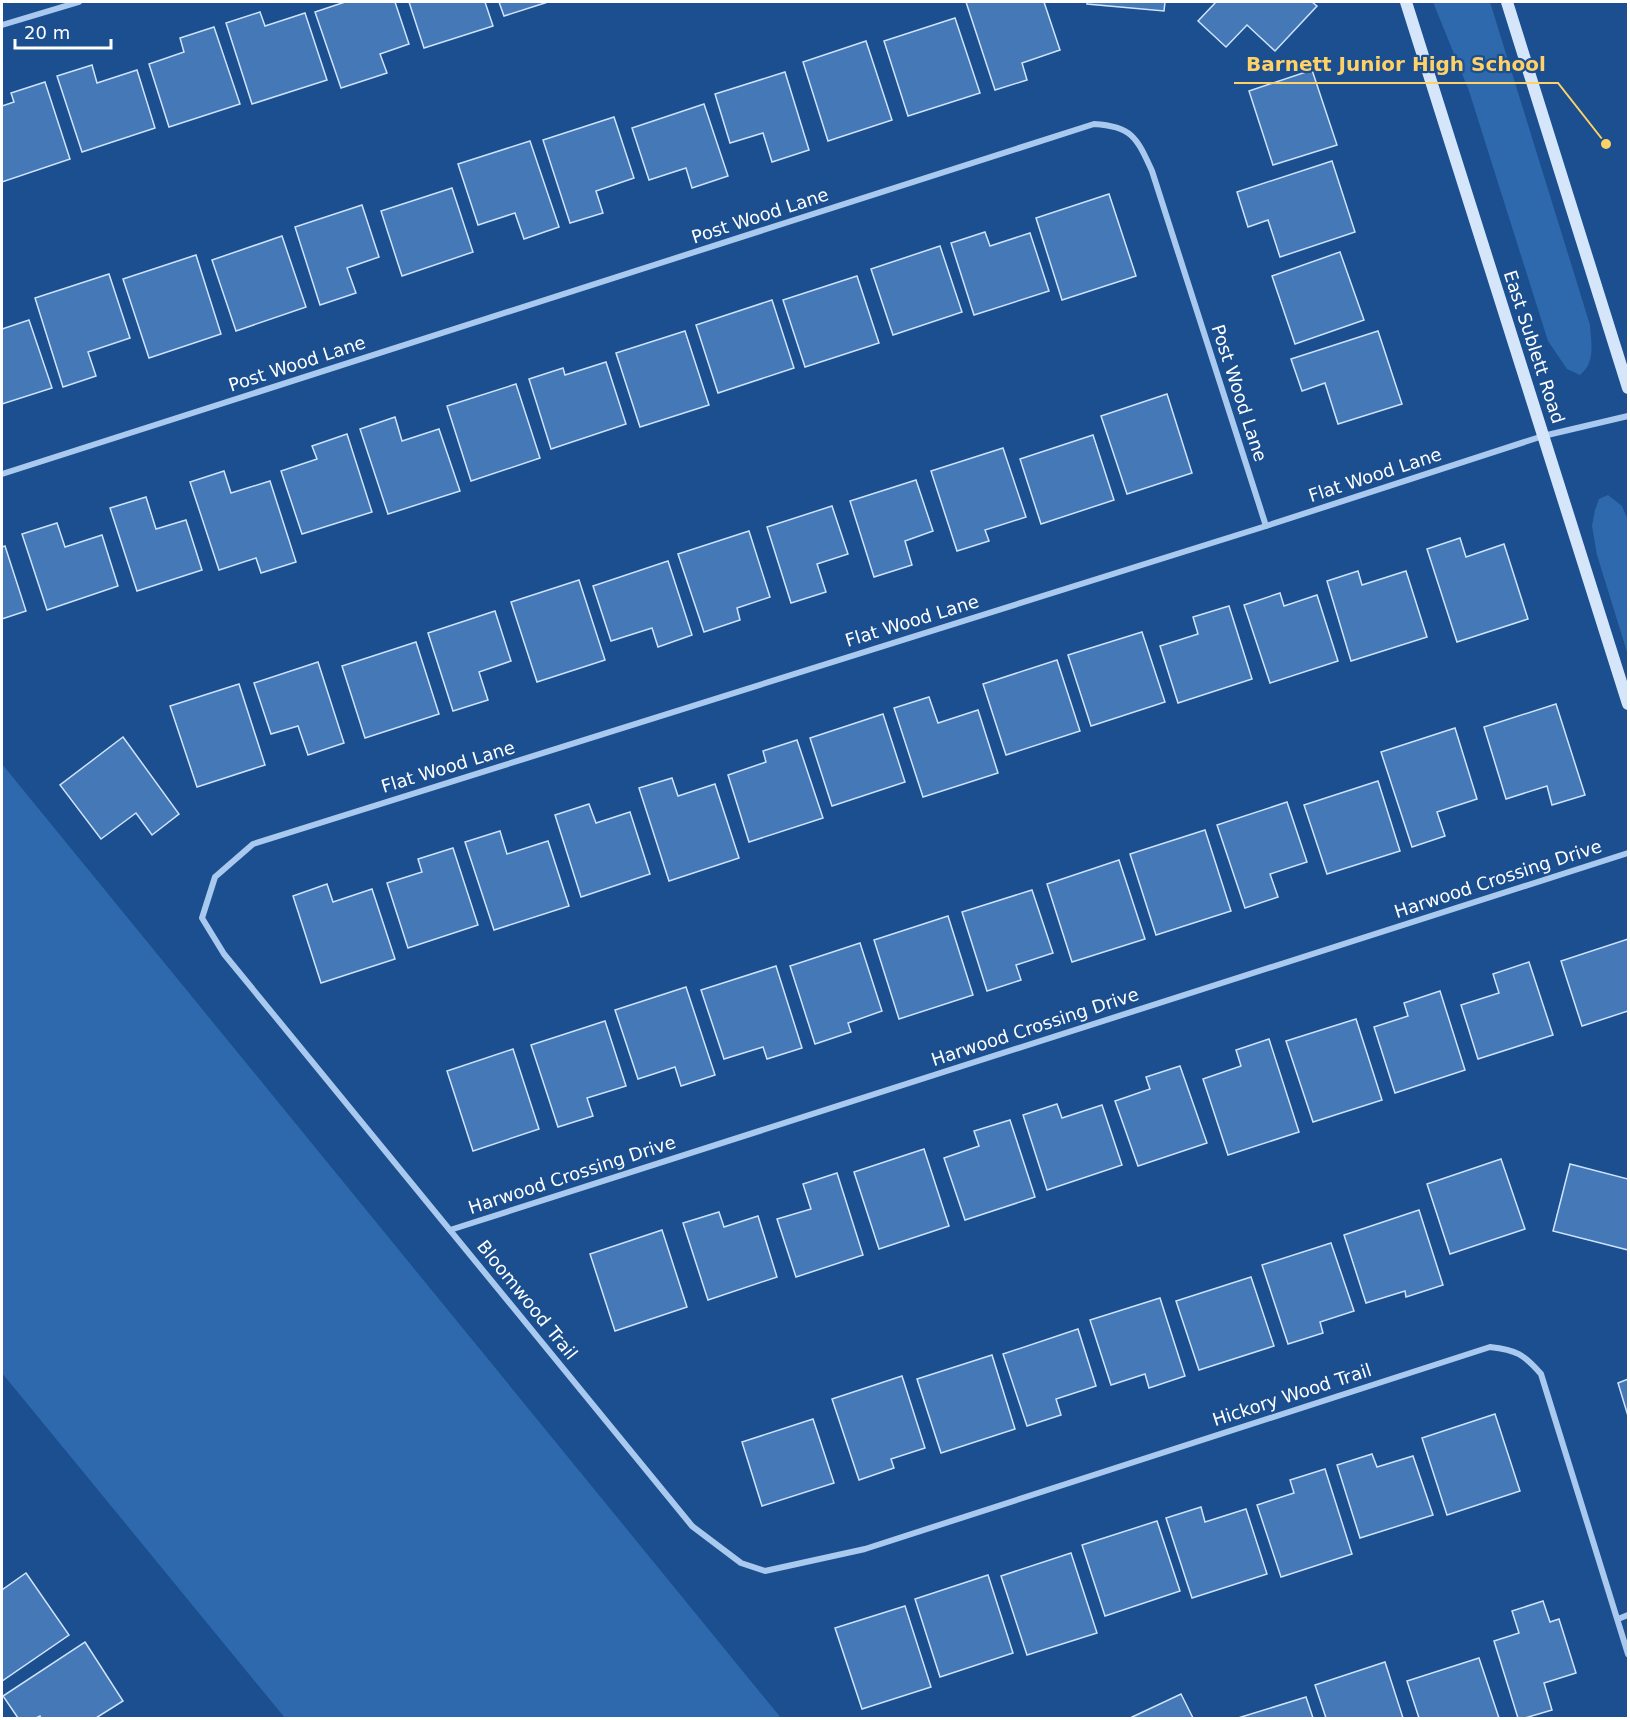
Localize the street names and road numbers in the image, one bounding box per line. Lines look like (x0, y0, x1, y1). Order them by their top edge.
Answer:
street label: Post Wood Lane (689, 183, 831, 248)
street label: East Sublett Road (1500, 268, 1569, 426)
street label: Post Wood Lane (1207, 322, 1272, 464)
street label: Post Wood Lane (226, 331, 368, 396)
street label: Flat Wood Lane (1306, 443, 1444, 506)
street label: Flat Wood Lane (843, 590, 981, 651)
street label: Flat Wood Lane (379, 736, 517, 797)
street label: Harwood Crossing Drive (1392, 835, 1604, 922)
street label: Harwood Crossing Drive (929, 983, 1141, 1070)
street label: Harwood Crossing Drive (466, 1131, 678, 1218)
street label: Bloomwood Trail (473, 1236, 582, 1364)
street label: Hickory Wood Trail (1210, 1359, 1374, 1430)

